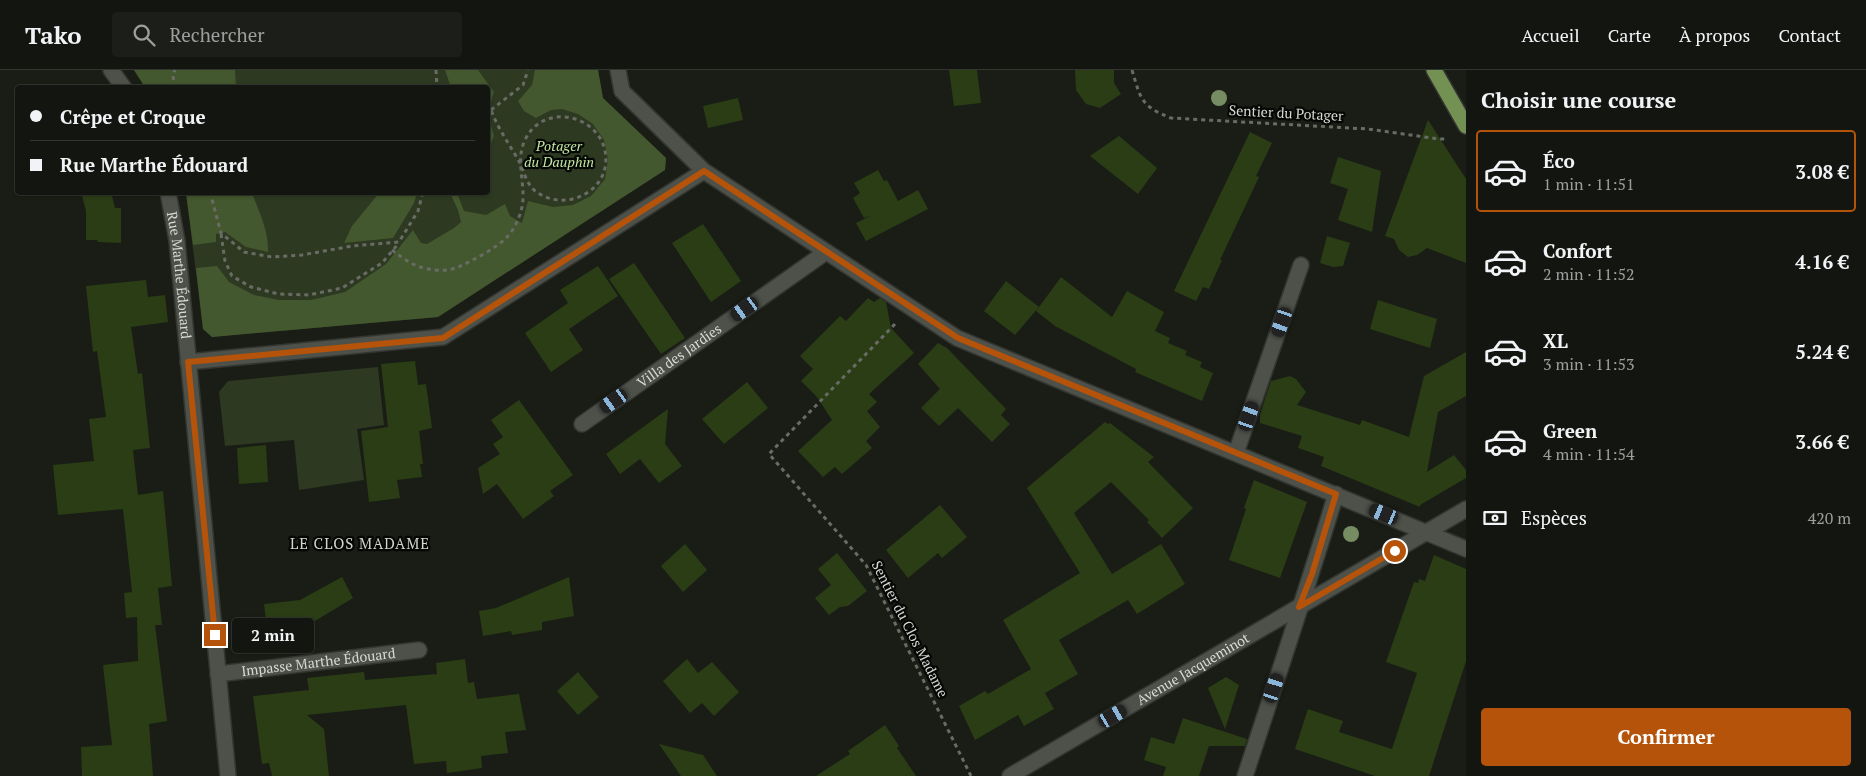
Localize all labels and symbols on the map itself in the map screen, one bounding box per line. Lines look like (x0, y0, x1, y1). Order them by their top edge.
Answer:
street label: Sentier du Potager (1228, 100, 1344, 125)
park label: Potager du Dauphin (524, 136, 594, 171)
street label: Rue Marthe Édouard (163, 210, 196, 340)
car (728, 294, 761, 324)
car (1270, 305, 1293, 339)
street label: Villa des Jardies (633, 319, 725, 391)
car (597, 386, 630, 416)
car (1237, 399, 1260, 433)
car (1367, 501, 1400, 527)
district label: LE CLOS MADAME (290, 533, 430, 553)
route start (1384, 540, 1406, 562)
street label: Sentier du Clos Madame (868, 557, 953, 700)
callout: 2 min (232, 618, 315, 652)
route end (204, 624, 226, 646)
street label: Avenue Jacqueminot (1133, 628, 1253, 709)
street label: Impasse Marthe Édouard (240, 643, 397, 680)
car (1262, 671, 1285, 705)
car (1096, 702, 1129, 730)

